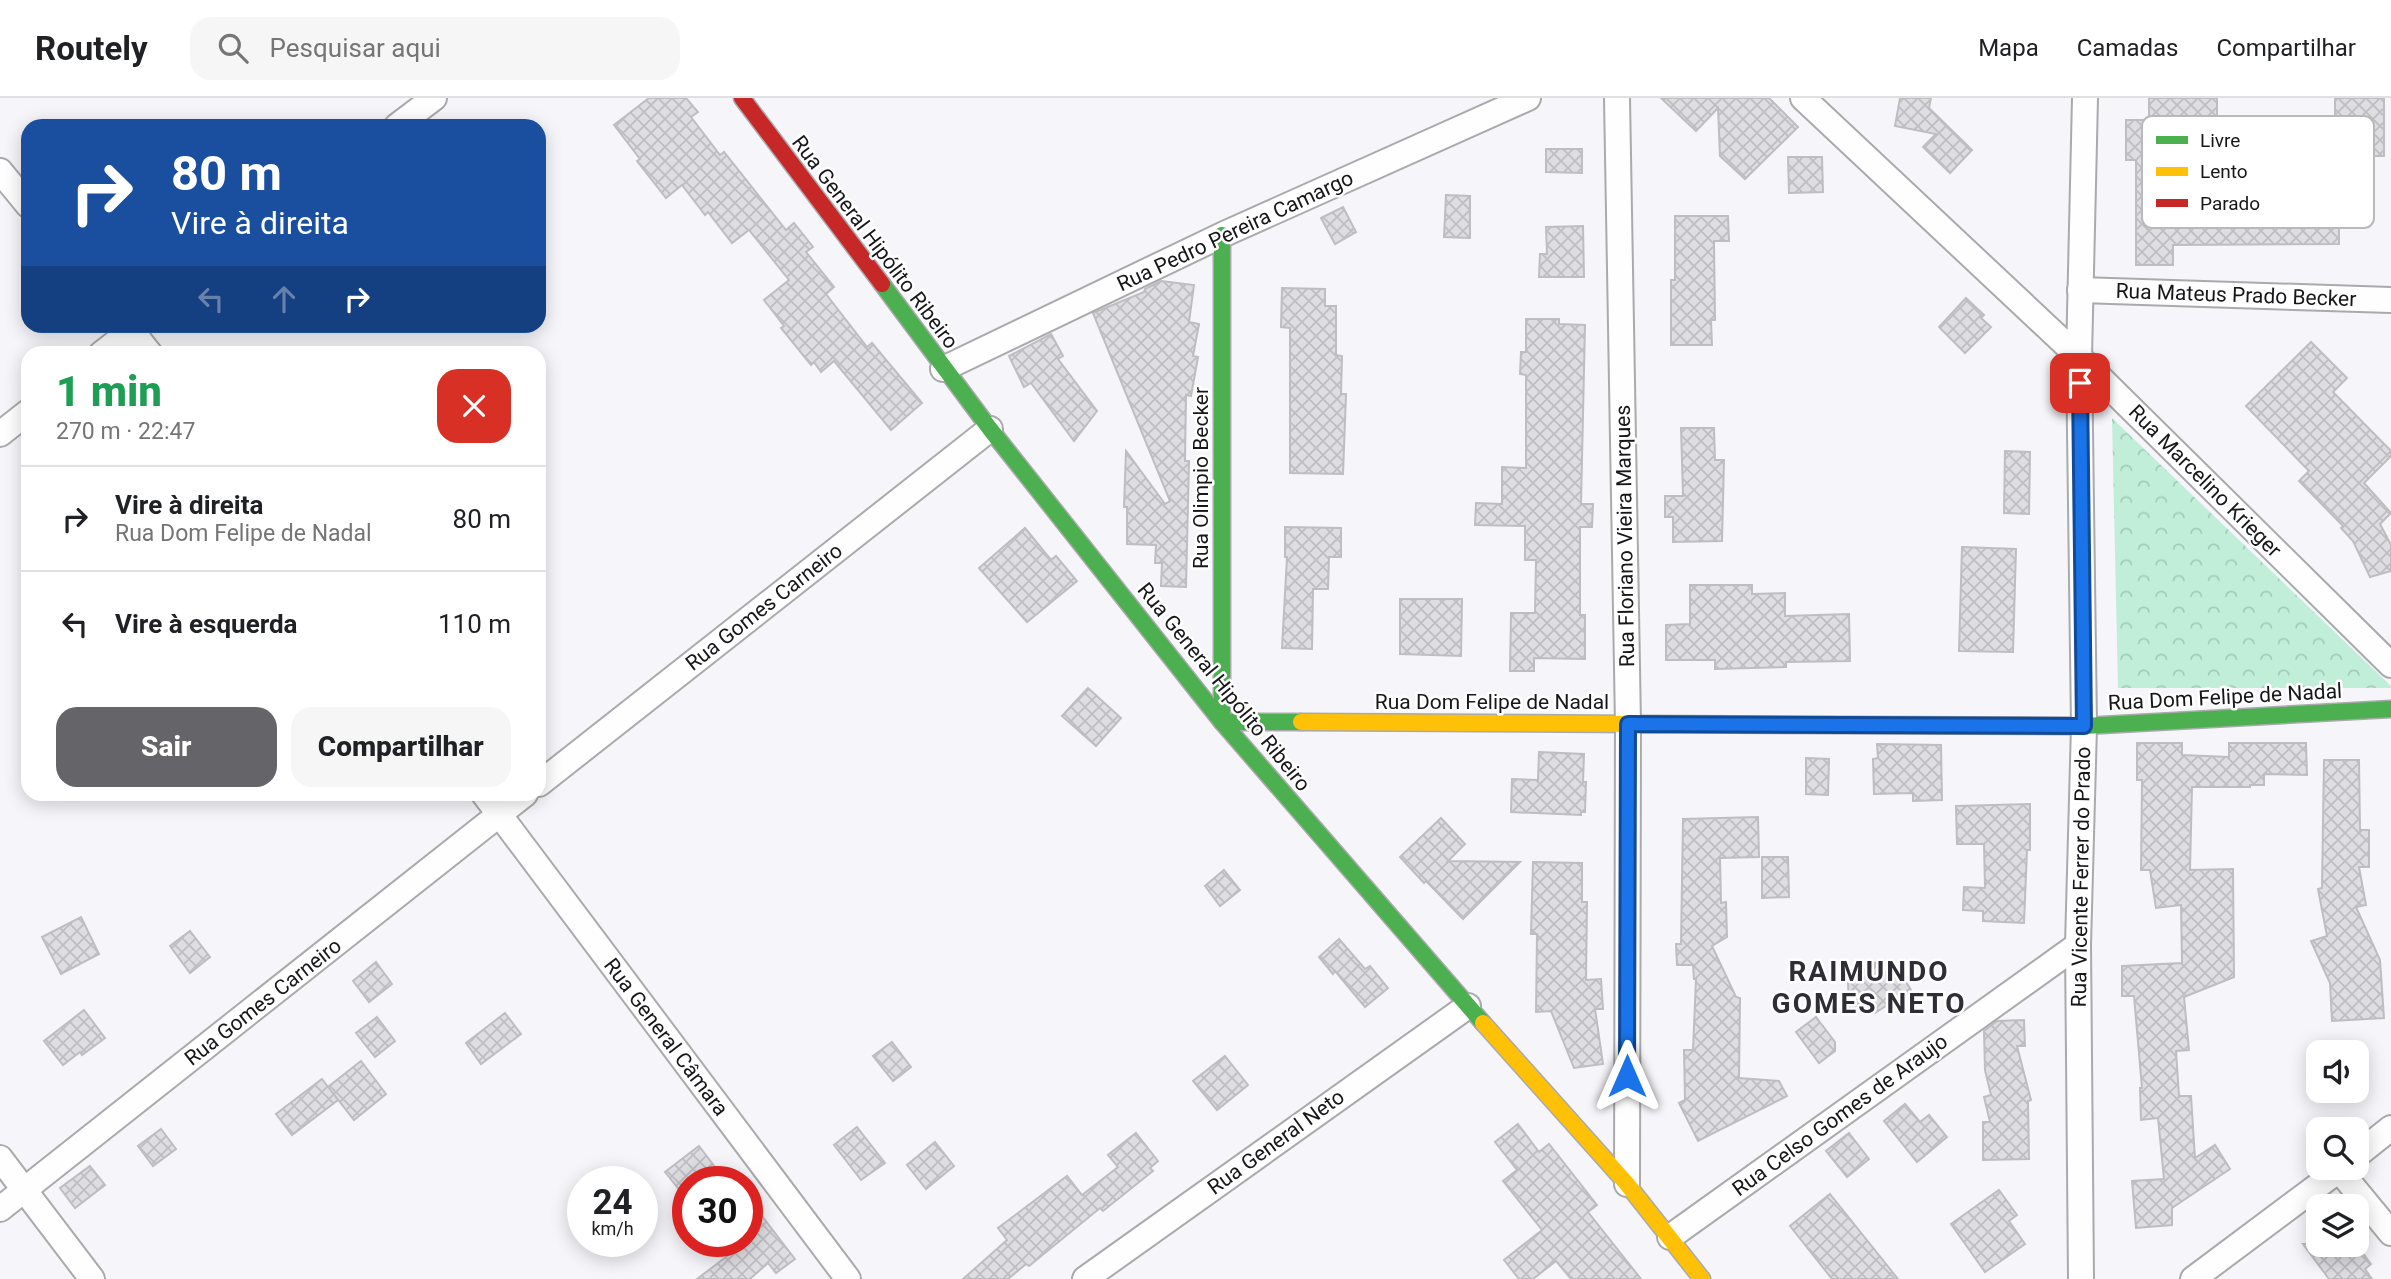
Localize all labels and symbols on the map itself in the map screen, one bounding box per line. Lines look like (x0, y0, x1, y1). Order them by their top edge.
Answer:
legend (2142, 116, 2374, 228)
text: Livre (2200, 129, 2240, 152)
street label: Rua General Hipólito Ribeiro (787, 131, 963, 353)
text: Lento (2200, 160, 2248, 183)
street label: Rua Pedro Pereira Camargo (1113, 166, 1357, 296)
text: Parado (2200, 192, 2260, 215)
street label: Rua Mateus Prado Becker (2115, 279, 2357, 311)
pin (2050, 353, 2110, 413)
street label: Rua Olimpio Becker (1189, 387, 1213, 569)
street label: Rua Marcelino Krieger (2124, 400, 2286, 562)
street label: Rua Floriano Vieira Marques (1611, 405, 1639, 667)
street label: Rua Gomes Carneiro (681, 538, 847, 676)
street label: Rua General Hipólito Ribeiro (1133, 578, 1315, 796)
street label: Rua Dom Felipe de Nadal (2107, 679, 2343, 715)
street label: Rua Dom Felipe de Nadal (1375, 690, 1609, 714)
street label: Rua Vicente Ferrer do Prado (2067, 746, 2095, 1008)
street label: Rua Gomes Carneiro (180, 933, 346, 1071)
street label: Rua General Câmara (599, 954, 733, 1120)
district label: RAIMUNDO GOMES NETO (1772, 955, 1966, 1020)
street label: Rua Celso Gomes de Araujo (1728, 1029, 1952, 1201)
position arrow (1590, 1039, 1664, 1113)
street label: Rua General Neto (1203, 1085, 1349, 1199)
speed limit sign: 30 (672, 1166, 763, 1257)

